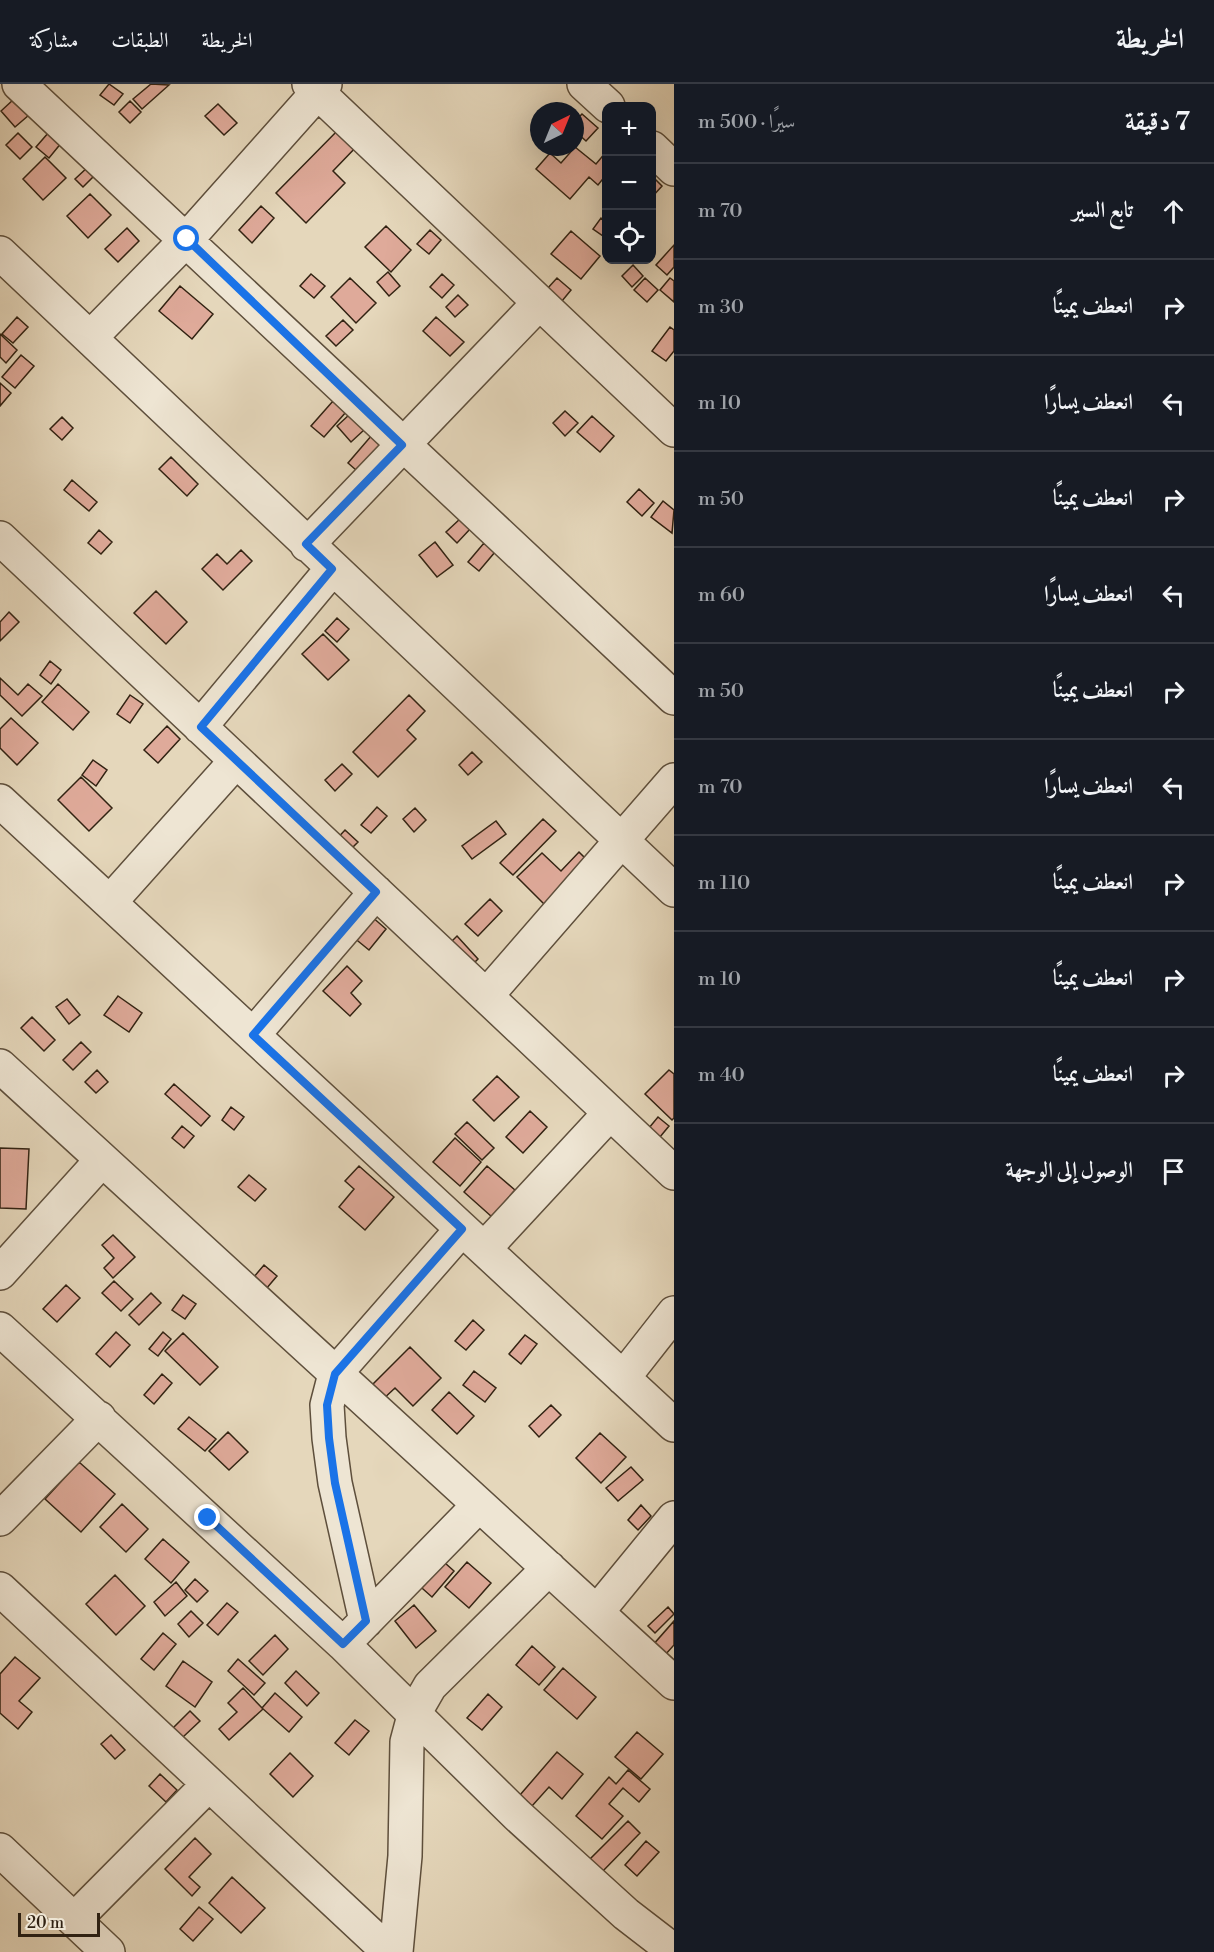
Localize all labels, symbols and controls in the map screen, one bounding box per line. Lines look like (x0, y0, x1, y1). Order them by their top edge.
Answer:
text: الخريطة (1116, 22, 1184, 57)
text: مشاركة (30, 28, 78, 54)
text: الطبقات (111, 28, 168, 54)
text: الخريطة (201, 28, 253, 54)
north arrow (530, 102, 584, 156)
map controls (602, 102, 656, 264)
button: + (602, 102, 656, 156)
text: 7 دقيقة (1125, 106, 1190, 138)
text: سيرًا · 500 m (698, 110, 795, 135)
button: − (602, 156, 656, 210)
icon: ahead (1157, 195, 1190, 228)
text: تابع السير (1072, 197, 1133, 224)
text: 70 m (698, 199, 743, 224)
button: locate (602, 210, 656, 264)
route start (173, 225, 199, 251)
icon: right (1157, 291, 1190, 324)
text: انعطف يمينًا (1053, 293, 1133, 320)
text: 30 m (698, 295, 744, 320)
icon: left (1157, 387, 1190, 420)
text: انعطف يسارًا (1044, 389, 1133, 416)
text: 10 m (698, 391, 741, 416)
icon: right (1157, 483, 1190, 516)
text: انعطف يمينًا (1053, 485, 1133, 512)
text: 50 m (698, 487, 744, 512)
icon: left (1157, 579, 1190, 612)
text: انعطف يسارًا (1044, 581, 1133, 608)
text: 60 m (698, 583, 745, 608)
icon: right (1157, 675, 1190, 708)
text: انعطف يمينًا (1053, 677, 1133, 704)
text: 50 m (698, 679, 744, 704)
icon: left (1157, 771, 1190, 804)
text: انعطف يسارًا (1044, 773, 1133, 800)
text: 70 m (698, 775, 743, 800)
icon: right (1157, 867, 1190, 900)
text: انعطف يمينًا (1053, 869, 1133, 896)
text: 110 m (698, 871, 750, 896)
icon: right (1157, 963, 1190, 996)
text: انعطف يمينًا (1053, 965, 1133, 992)
text: 10 m (698, 967, 741, 992)
icon: right (1157, 1059, 1190, 1092)
text: انعطف يمينًا (1053, 1061, 1133, 1088)
text: 40 m (698, 1063, 745, 1088)
icon: arrive (1157, 1155, 1190, 1188)
text: الوصول إلى الوجهة (1005, 1157, 1133, 1184)
route end (194, 1504, 220, 1530)
scale bar (18, 1910, 100, 1938)
text: 20 m (27, 1913, 64, 1933)

